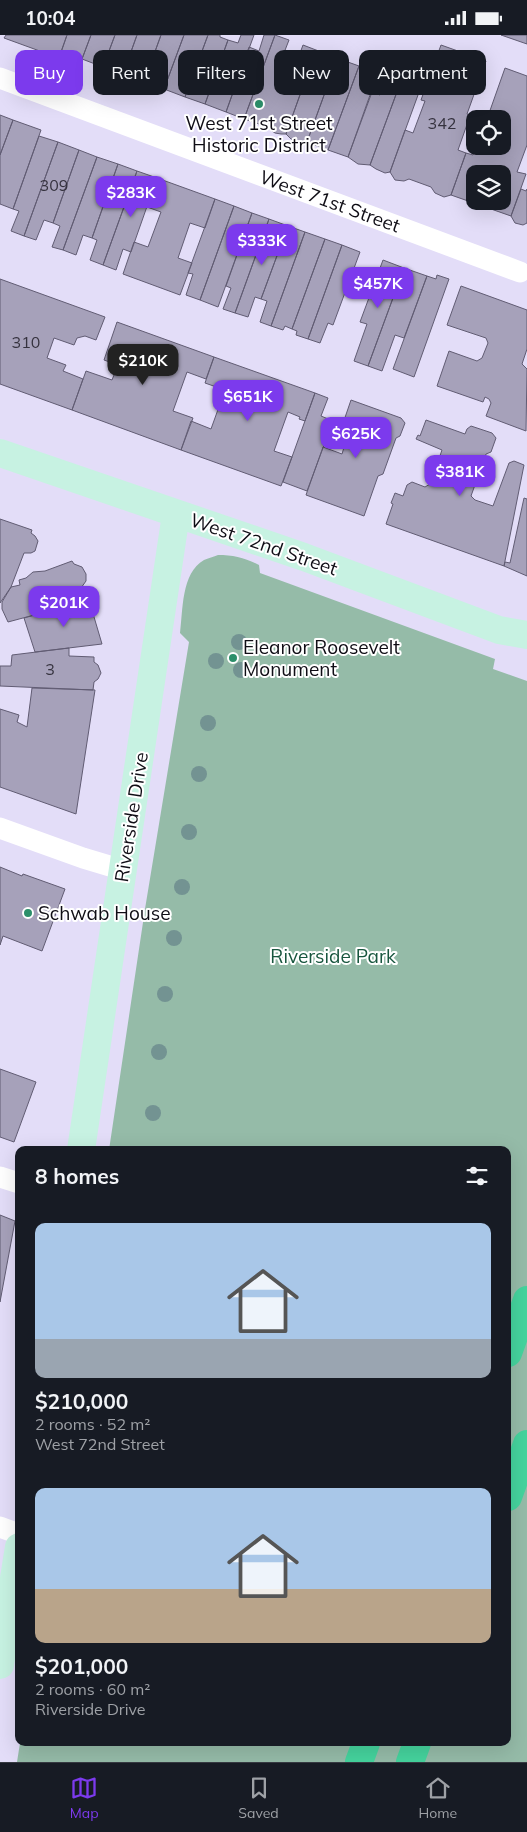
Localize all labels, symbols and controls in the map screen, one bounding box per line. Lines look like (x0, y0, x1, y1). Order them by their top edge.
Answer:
text: 10:04 (25, 6, 75, 30)
chip: Buy (15, 50, 83, 95)
chip: Rent (93, 50, 168, 95)
chip: Filters (178, 50, 264, 95)
chip: New (274, 50, 349, 95)
chip: Apartment (359, 50, 486, 95)
marker: West 71st Street Historic District (253, 98, 265, 110)
map controls (466, 110, 511, 210)
button: locate (466, 110, 511, 155)
place label: West 71st Street Historic District (185, 111, 333, 157)
house number: 342 (428, 113, 456, 133)
street label: West 71st Street (257, 164, 404, 238)
button: layers (466, 165, 511, 210)
house number: 309 (40, 175, 68, 195)
pin: $283K (96, 175, 166, 218)
text: $283K (106, 182, 156, 202)
pin: $333K (227, 223, 297, 266)
text: $333K (237, 230, 287, 250)
pin: $457K (343, 267, 413, 309)
text: $457K (353, 273, 403, 293)
house number: 310 (12, 332, 40, 352)
pin: $210K (108, 343, 178, 386)
text: $210K (118, 350, 168, 370)
pin: $651K (213, 379, 283, 422)
text: $651K (223, 386, 273, 406)
pin: $625K (321, 417, 391, 459)
text: $625K (331, 423, 381, 443)
pin: $381K (425, 455, 495, 497)
text: $381K (435, 461, 485, 481)
street label: West 72nd Street (187, 508, 341, 581)
pin: $201K (29, 585, 99, 628)
text: $201K (39, 592, 89, 612)
place label: Eleanor Roosevelt Monument (243, 635, 400, 681)
marker: Eleanor Roosevelt Monument (227, 652, 239, 664)
house number: 3 (45, 659, 55, 679)
street label: Riverside Drive (109, 750, 153, 884)
place label: Schwab House (38, 901, 171, 925)
marker: Schwab House (22, 907, 34, 919)
park label: Riverside Park (270, 944, 396, 968)
icon: filters (463, 1162, 491, 1190)
text: 8 homes (35, 1163, 119, 1189)
icon: home (218, 1256, 308, 1346)
text: $210,000 (35, 1388, 128, 1414)
text: 2 rooms · 52 m² (35, 1414, 150, 1434)
text: West 72nd Street (35, 1434, 165, 1454)
icon: home (218, 1521, 308, 1611)
text: $201,000 (35, 1653, 128, 1679)
text: 2 rooms · 60 m² (35, 1679, 150, 1699)
text: Riverside Drive (35, 1699, 146, 1719)
tab: Map (70, 1774, 99, 1822)
tab: Saved (238, 1774, 279, 1822)
tab: Home (418, 1774, 457, 1822)

